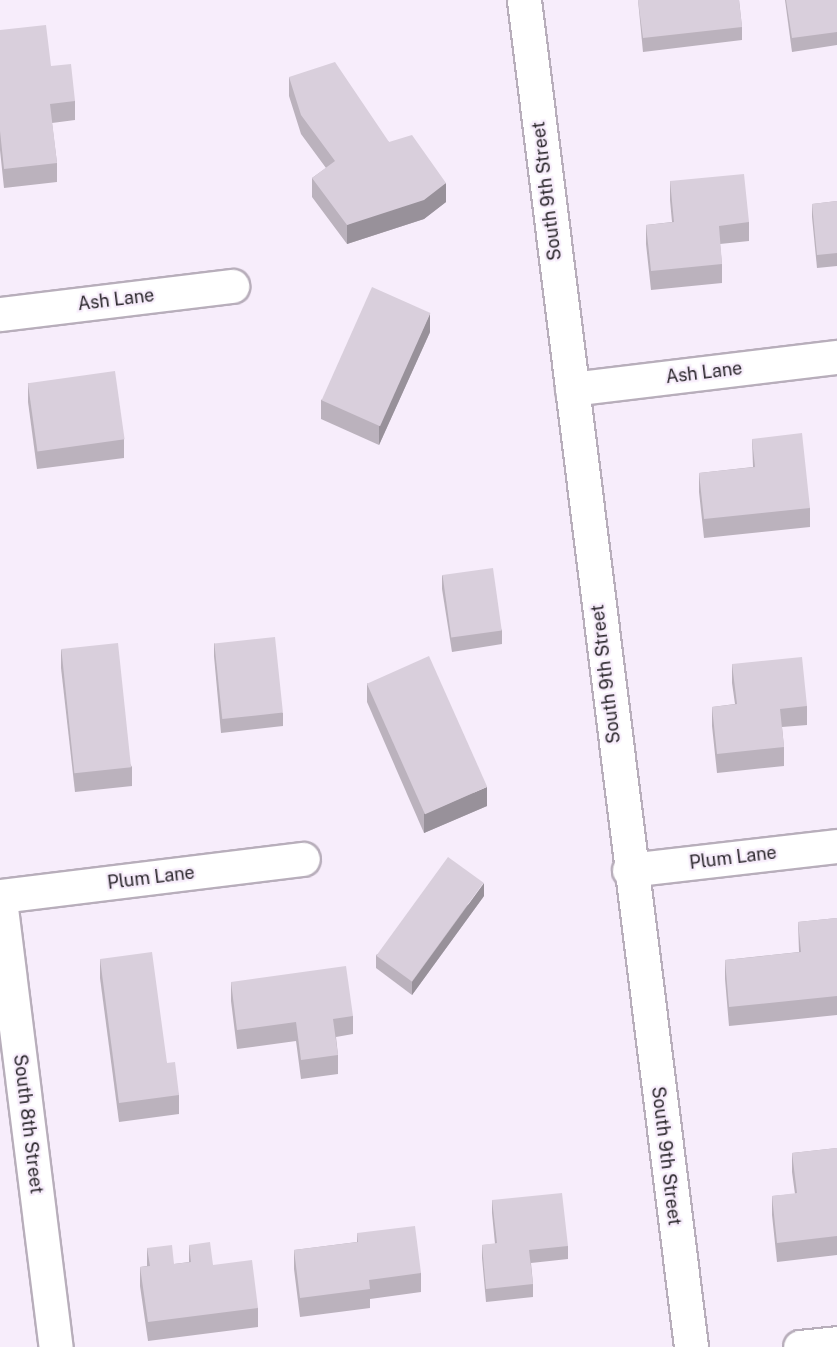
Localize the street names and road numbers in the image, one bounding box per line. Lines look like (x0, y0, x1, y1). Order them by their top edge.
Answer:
street label: South 9th Street (528, 120, 566, 262)
street label: Ash Lane (76, 285, 156, 315)
street label: Ash Lane (664, 358, 744, 388)
street label: South 9th Street (587, 603, 625, 745)
street label: Plum Lane (688, 842, 778, 874)
street label: Plum Lane (106, 862, 196, 894)
street label: South 8th Street (9, 1053, 47, 1195)
street label: South 9th Street (647, 1085, 685, 1227)

